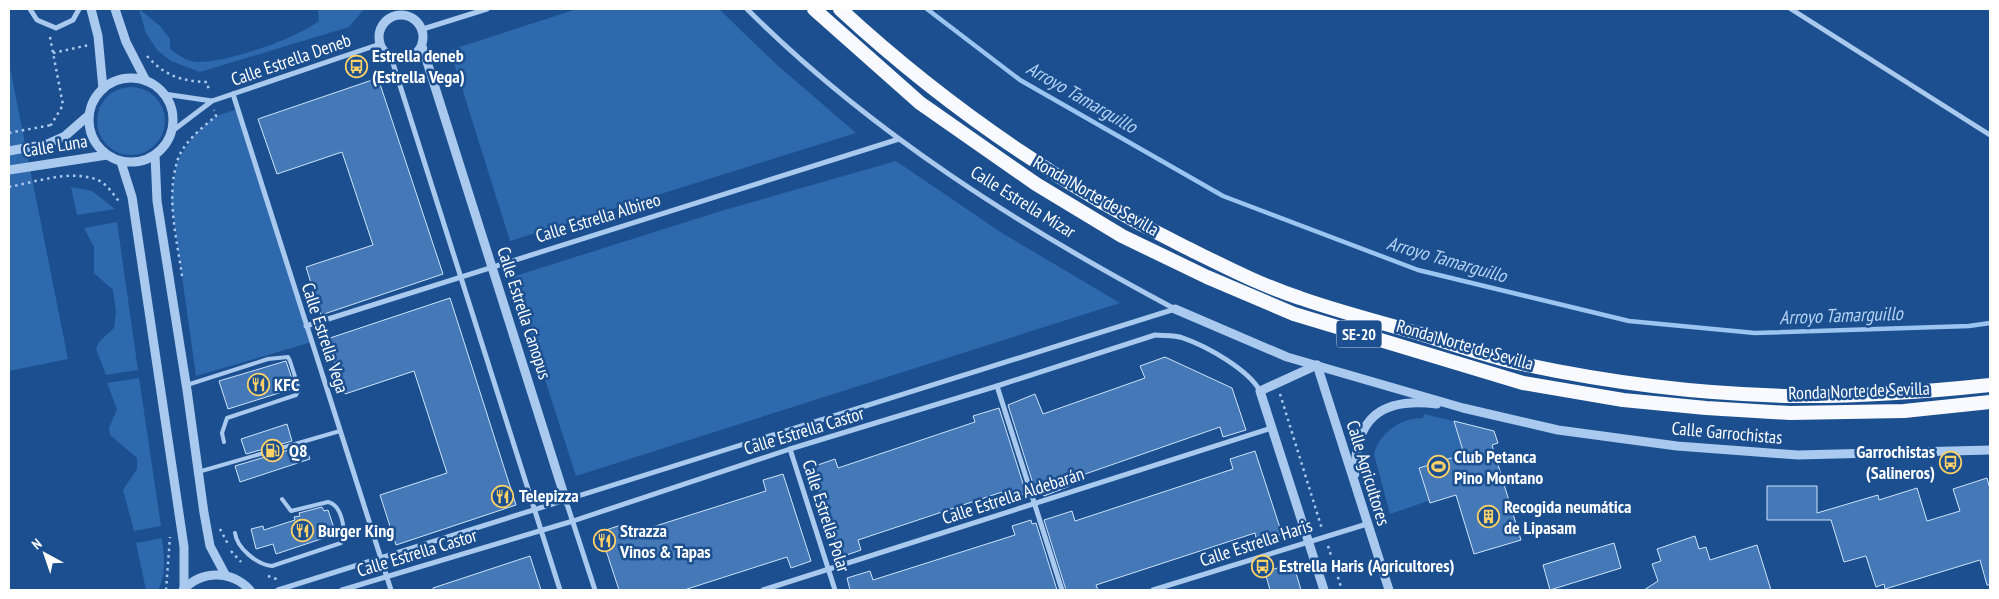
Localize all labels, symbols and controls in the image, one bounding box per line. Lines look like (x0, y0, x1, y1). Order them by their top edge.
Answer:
street label: Calle Estrella Deneb (228, 28, 354, 91)
place label: Estrella deneb (Estrella Vega) (372, 44, 465, 88)
bus stop icon: Estrella deneb (Estrella Vega) (344, 54, 368, 78)
water label: Arroyo Tamarguillo (1022, 56, 1143, 139)
street label: Calle Luna (21, 129, 89, 162)
street label: Ronda Norte de Sevilla (1029, 150, 1163, 241)
street label: Calle Estrella Mizar (967, 160, 1080, 243)
street label: Calle Estrella Albireo (533, 188, 663, 247)
water label: Arroyo Tamarguillo (1384, 230, 1511, 288)
street label: Calle Estrella Canopus (492, 244, 557, 382)
street label: Calle Estrella Vega (297, 280, 354, 396)
water label: Arroyo Tamarguillo (1779, 301, 1905, 329)
street label: Ronda Norte de Sevilla (1394, 314, 1536, 375)
road number: SE-20 (1336, 320, 1382, 348)
restaurant icon: KFC (246, 373, 270, 397)
place label: KFC (274, 373, 299, 396)
street label: Ronda Norte de Sevilla (1788, 377, 1930, 404)
street label: Calle Estrella Castor (741, 401, 867, 460)
street label: Calle Garrochistas (1671, 416, 1783, 449)
street label: Calle Agricultores (1342, 417, 1395, 528)
fuel station icon: Q8 (261, 439, 285, 463)
place label: Q8 (289, 439, 308, 462)
place label: Garrochistas (Salineros) (1856, 440, 1935, 484)
place label: Club Petanca Pino Montano (1454, 445, 1543, 489)
bus stop icon: Garrochistas (Salineros) (1939, 450, 1963, 474)
sports icon: Club Petanca Pino Montano (1426, 455, 1450, 479)
street label: Calle Estrella Polar (797, 457, 856, 575)
street label: Calle Estrella Aldebarán (939, 462, 1087, 529)
restaurant icon: Telepizza (491, 484, 515, 508)
place label: Telepizza (519, 484, 579, 507)
place label: Recogida neumática de Lipasam (1504, 495, 1631, 539)
building icon: Recogida neumática de Lipasam (1476, 505, 1500, 529)
street label: Calle Estrella Haris (1197, 513, 1315, 572)
restaurant icon: Burger King (290, 519, 314, 543)
place label: Burger King (318, 519, 394, 542)
place label: Strazza Vinos & Tapas (619, 519, 711, 563)
street label: Calle Estrella Castor (354, 523, 480, 582)
north arrow (20, 529, 70, 579)
restaurant icon: Strazza Vinos & Tapas (592, 529, 616, 553)
text: N (28, 535, 45, 553)
bus stop icon: Estrella Haris (Agricultores) (1251, 554, 1275, 578)
place label: Estrella Haris (Agricultores) (1279, 554, 1454, 577)

